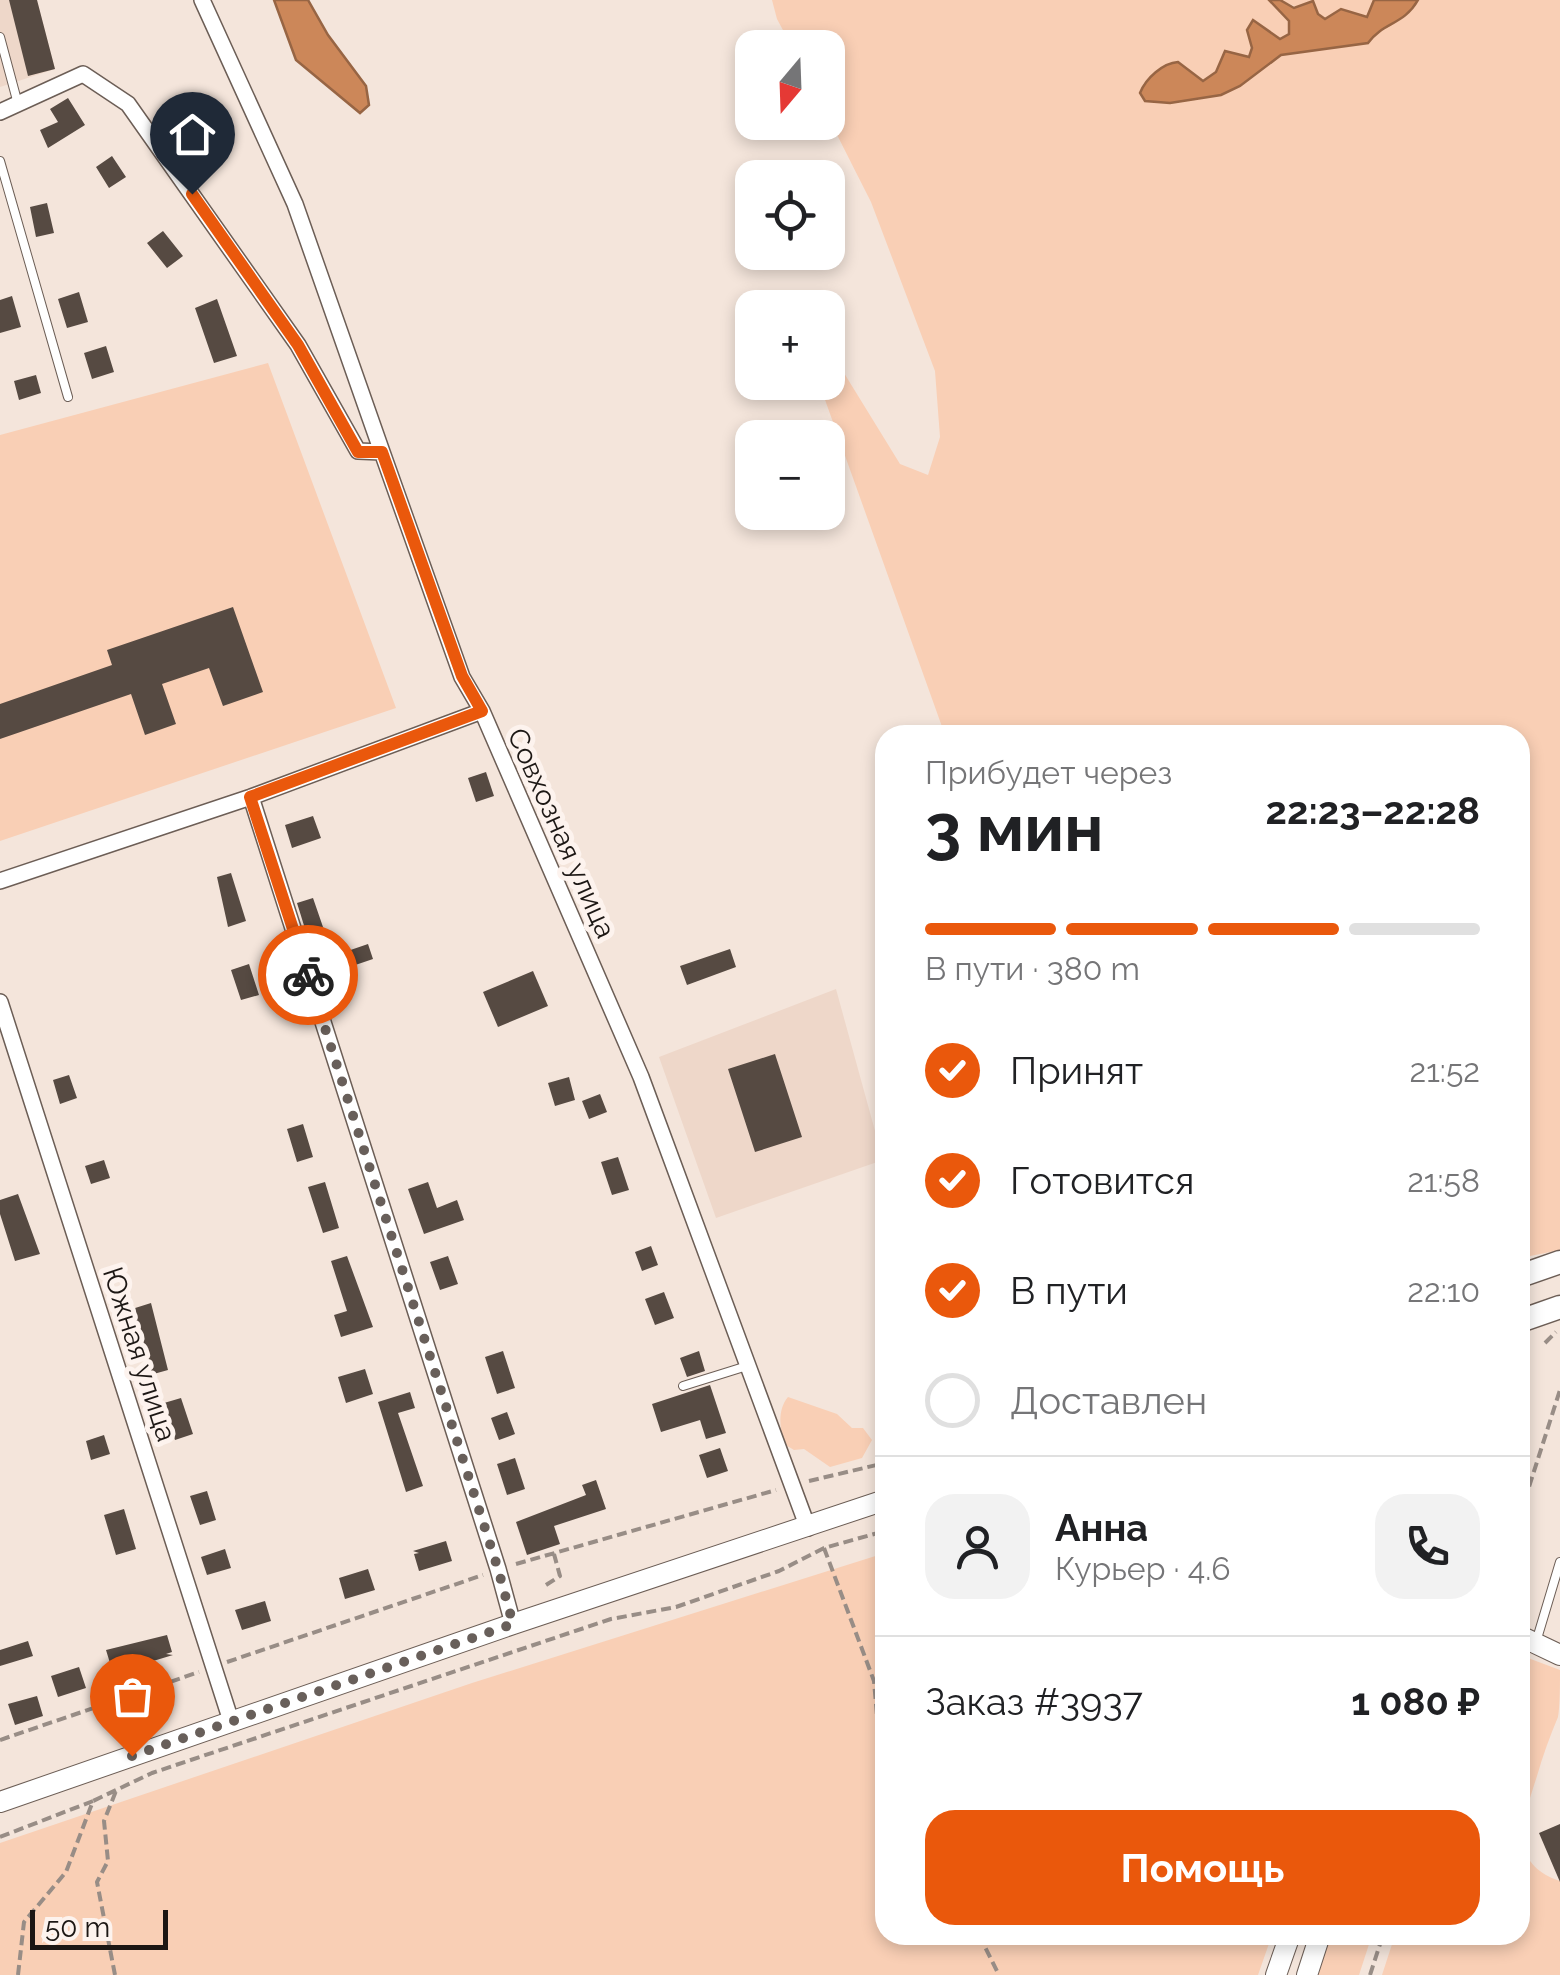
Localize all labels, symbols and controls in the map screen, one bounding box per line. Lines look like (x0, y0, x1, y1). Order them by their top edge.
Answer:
north arrow (735, 30, 845, 140)
map controls (735, 30, 845, 530)
pin (150, 92, 235, 195)
icon: home (165, 107, 220, 162)
button: locate (735, 160, 845, 270)
button: + (735, 290, 845, 400)
button: − (735, 420, 845, 530)
street label: Совхозная улица (501, 723, 623, 943)
text: Прибудет через (925, 754, 1172, 791)
text: 22:23–22:28 (1266, 788, 1480, 833)
text: 3 мин (925, 790, 1103, 866)
courier (258, 925, 358, 1025)
icon: bike (281, 948, 336, 1003)
text: В пути · 380 m (925, 950, 1140, 987)
icon: check (925, 1043, 980, 1098)
text: Принят (1010, 1048, 1143, 1093)
text: 21:52 (1410, 1052, 1480, 1089)
icon: check (925, 1153, 980, 1208)
text: Готовится (1010, 1158, 1194, 1203)
text: 21:58 (1407, 1162, 1480, 1199)
street label: Южная улица (96, 1263, 183, 1445)
icon: check (925, 1263, 980, 1318)
text: В пути (1010, 1268, 1128, 1313)
text: 22:10 (1407, 1272, 1480, 1309)
text: Доставлен (1010, 1378, 1207, 1423)
button: person (925, 1494, 1030, 1599)
button: phone (1375, 1494, 1480, 1599)
text: Анна (1055, 1505, 1148, 1550)
text: Курьер · 4.6 (1055, 1550, 1231, 1587)
pin (90, 1654, 175, 1757)
icon: bag (105, 1669, 160, 1724)
text: Заказ #3937 (925, 1679, 1143, 1724)
text: 1 080 ₽ (1351, 1679, 1480, 1724)
button: Помощь (925, 1810, 1480, 1925)
scale bar (30, 1905, 168, 1950)
text: 50 m (45, 1911, 110, 1944)

